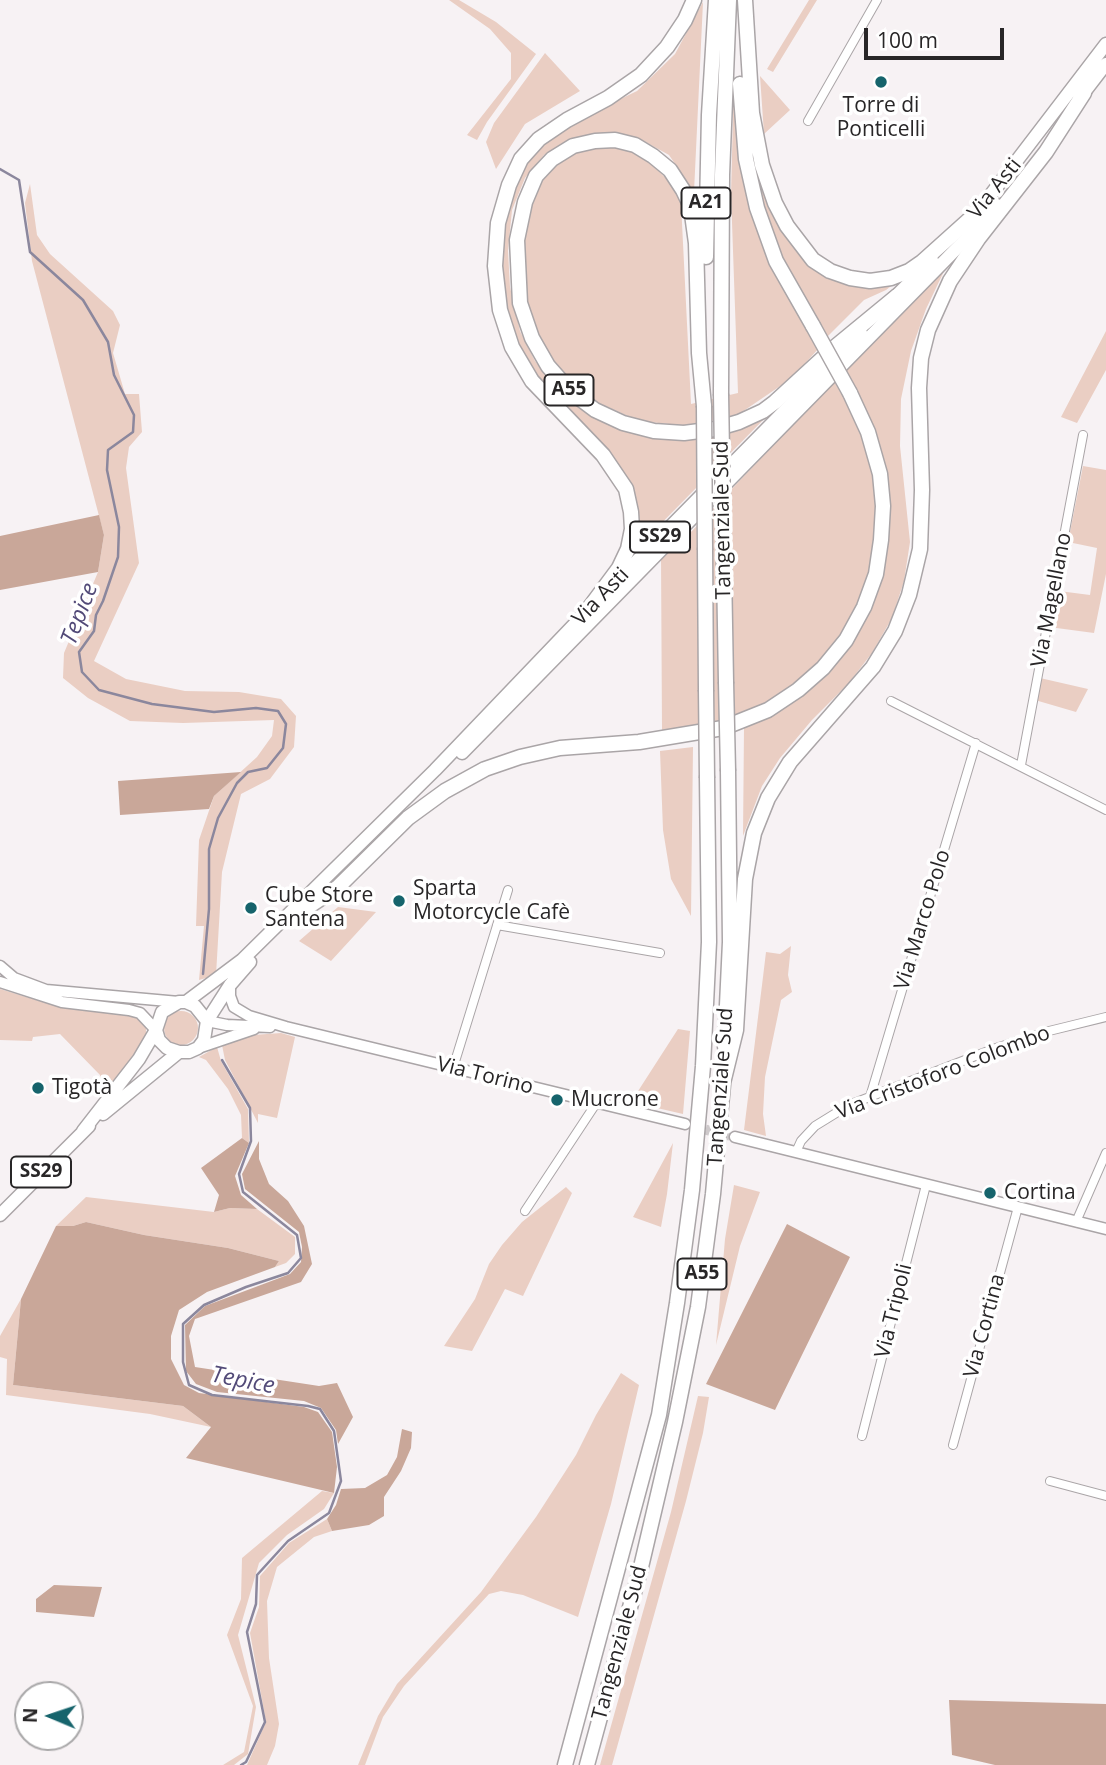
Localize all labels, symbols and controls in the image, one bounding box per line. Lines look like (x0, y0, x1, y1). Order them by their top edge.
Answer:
scale bar (868, 14, 1008, 58)
text: 100 m (877, 26, 938, 54)
marker: Torre di Ponticelli (873, 74, 889, 90)
place label: Torre di Ponticelli (837, 93, 925, 143)
street label: Via Asti (963, 153, 1027, 225)
road number: A21 (682, 188, 730, 218)
road number: A55 (544, 374, 594, 406)
street label: Tangenziale Sud (709, 440, 737, 600)
road number: SS29 (630, 522, 690, 552)
street label: Via Magellano (1027, 531, 1077, 669)
street label: Via Asti (567, 563, 635, 631)
water label: Tepice (56, 579, 104, 649)
street label: Via Marco Polo (890, 847, 956, 993)
place label: Sparta Motorcycle Cafè (413, 876, 570, 926)
place label: Cube Store Santena (265, 883, 373, 933)
marker: Sparta Motorcycle Cafè (391, 893, 407, 909)
marker: Cube Store Santena (243, 900, 259, 916)
street label: Tangenziale Sud (703, 1007, 739, 1167)
street label: Via Cristoforo Colombo (832, 1021, 1054, 1125)
street label: Via Torino (434, 1052, 536, 1100)
place label: Tigotà (52, 1075, 112, 1101)
marker: Tigotà (30, 1080, 46, 1096)
place label: Mucrone (571, 1087, 659, 1113)
marker: Mucrone (549, 1092, 565, 1108)
road number: SS29 (11, 1156, 71, 1188)
place label: Cortina (1004, 1180, 1076, 1206)
marker: Cortina (982, 1185, 998, 1201)
road number: A55 (678, 1258, 726, 1290)
street label: Via Tripoli (870, 1261, 918, 1361)
street label: Via Cortina (959, 1271, 1011, 1381)
water label: Tepice (209, 1361, 277, 1401)
street label: Tangenziale Sud (587, 1563, 653, 1723)
north arrow (14, 1681, 84, 1751)
text: N (17, 1707, 43, 1724)

